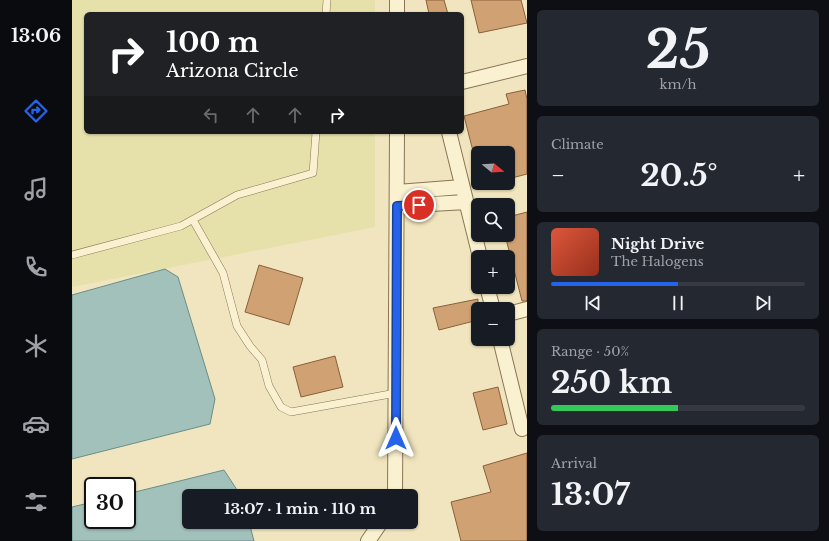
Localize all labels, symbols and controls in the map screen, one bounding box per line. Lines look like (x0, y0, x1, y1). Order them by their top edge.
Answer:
text: 25 (646, 18, 710, 82)
text: 13:06 (11, 25, 61, 47)
text: 100 m (166, 25, 259, 60)
icon: right (100, 28, 152, 80)
text: Arizona Circle (166, 60, 299, 82)
text: km/h (660, 76, 696, 93)
icon: directions (22, 97, 50, 125)
icon: left (200, 104, 222, 126)
icon: ahead (242, 104, 264, 126)
icon: ahead (284, 104, 306, 126)
icon: right (326, 104, 348, 126)
text: Climate (551, 136, 604, 153)
north arrow (471, 146, 515, 190)
map controls (471, 146, 515, 346)
text: 20.5° (640, 157, 718, 194)
text: − (551, 162, 565, 189)
text: + (793, 162, 805, 189)
icon: music (22, 175, 50, 203)
pin (402, 188, 436, 222)
icon: arrive (408, 194, 430, 216)
button: search (471, 198, 515, 242)
text: Night Drive (611, 234, 704, 253)
button: + (471, 250, 515, 294)
icon: phone (22, 253, 50, 281)
text: The Halogens (611, 253, 704, 270)
icon: previous (582, 292, 604, 314)
icon: pause (667, 292, 689, 314)
icon: next (752, 292, 774, 314)
button: − (471, 302, 515, 346)
icon: climate (22, 332, 50, 360)
text: Range · 50% (551, 343, 629, 360)
text: 250 km (551, 364, 672, 401)
icon: car (22, 410, 50, 438)
position arrow (375, 417, 417, 459)
text: Arrival (551, 455, 597, 472)
text: 13:07 (551, 476, 630, 513)
speed limit sign: 30 (84, 477, 136, 529)
icon: filters (22, 488, 50, 516)
text: 13:07 · 1 min · 110 m (224, 499, 376, 518)

